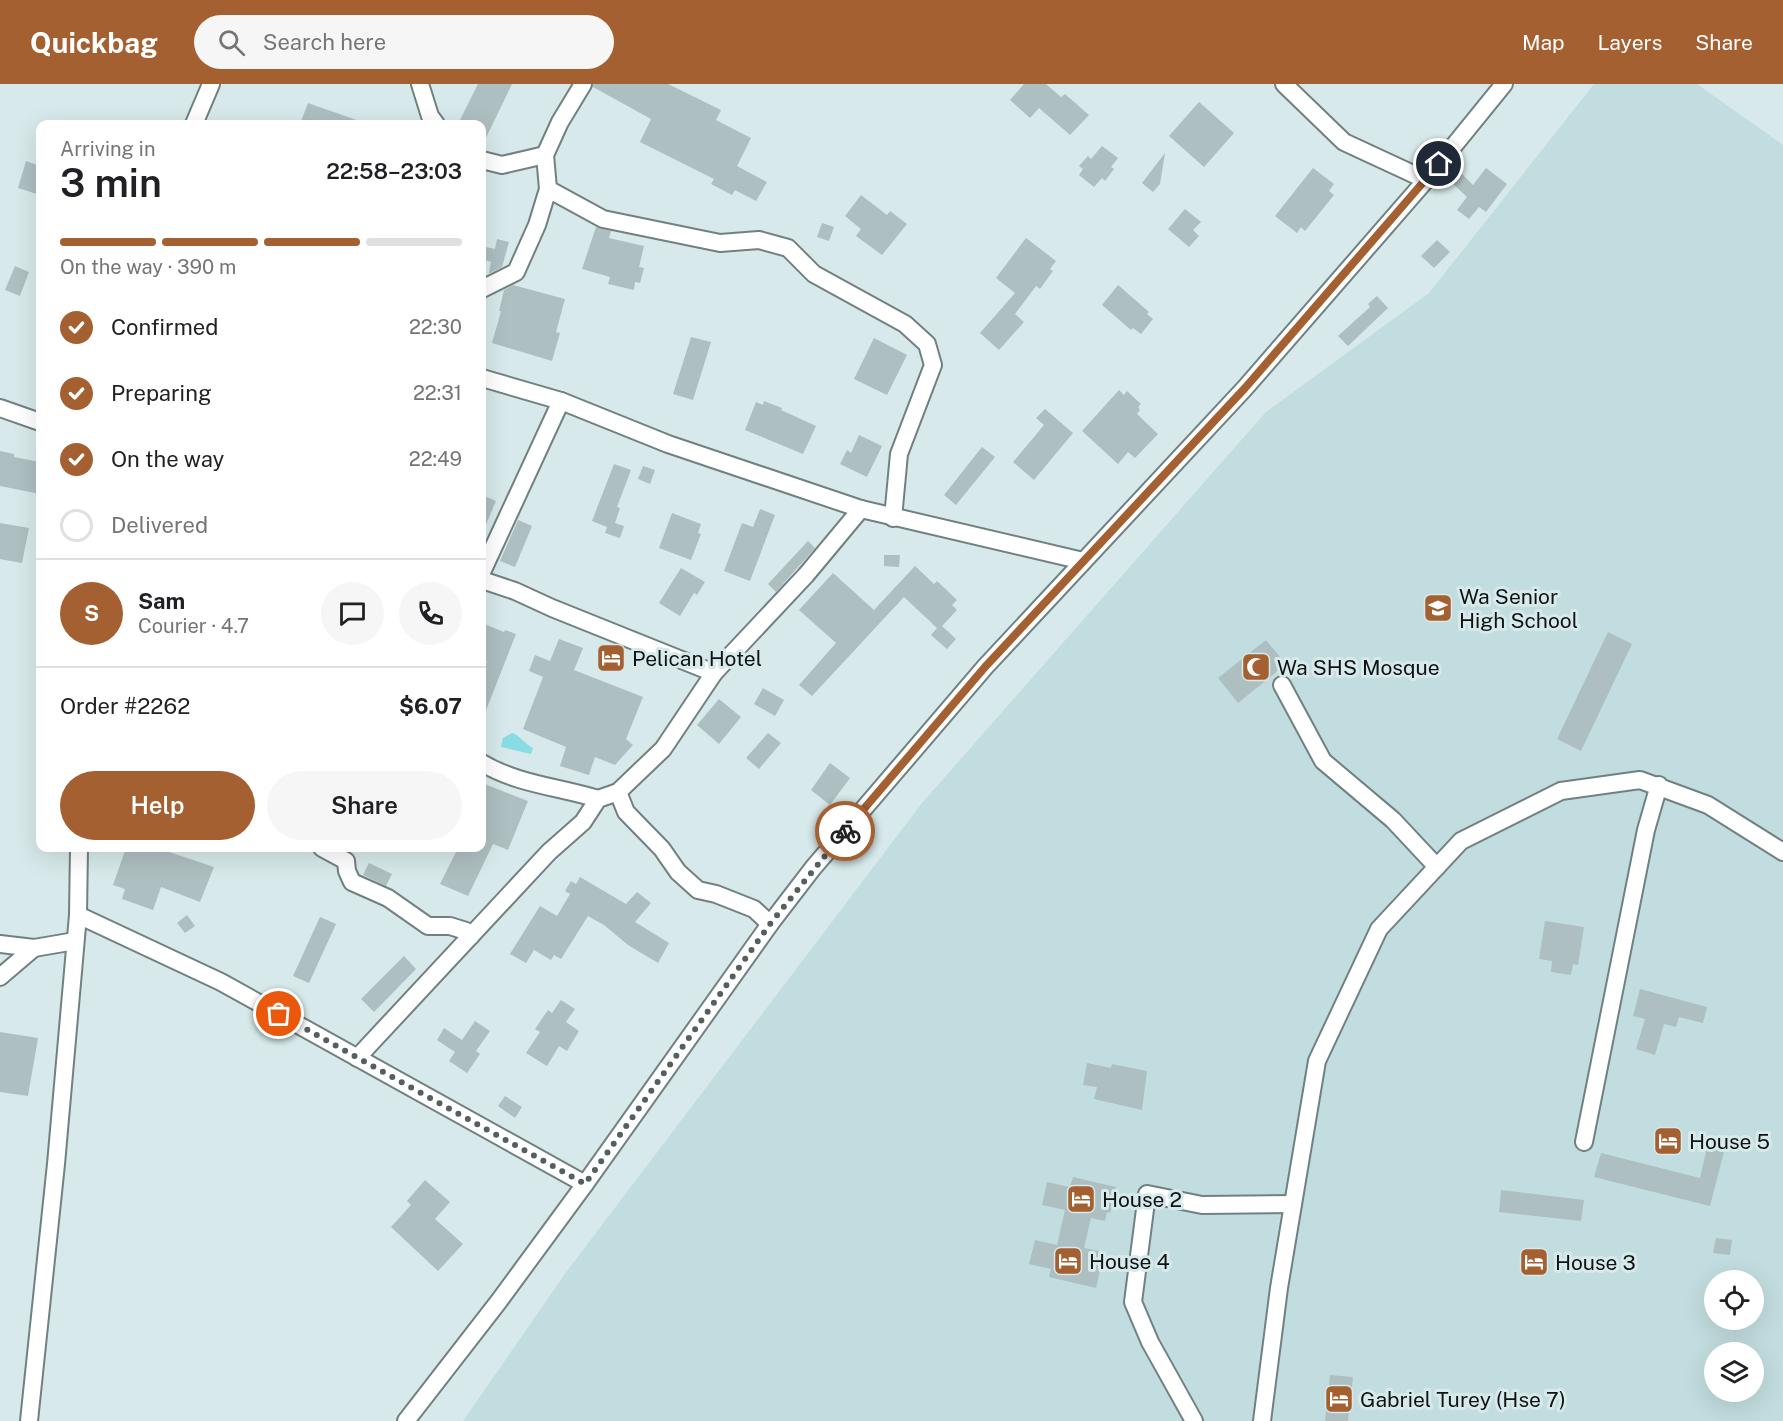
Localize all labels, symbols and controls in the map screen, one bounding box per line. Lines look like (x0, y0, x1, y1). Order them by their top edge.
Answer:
search box (194, 15, 614, 69)
text: Quickbag (30, 26, 158, 59)
icon: search (215, 26, 248, 59)
text: Search here (263, 29, 386, 55)
text: Map (1522, 30, 1565, 55)
text: Layers (1598, 30, 1662, 55)
text: Share (1695, 30, 1753, 55)
text: Arriving in (60, 137, 155, 161)
pin (1413, 138, 1464, 189)
icon: home (1422, 147, 1455, 180)
text: 22:58–23:03 (326, 158, 462, 184)
text: 3 min (60, 160, 162, 206)
text: On the way · 390 m (60, 255, 236, 279)
icon: check (60, 311, 93, 344)
text: Confirmed (111, 314, 218, 340)
text: 22:30 (409, 315, 462, 339)
icon: check (60, 377, 93, 410)
text: Preparing (111, 380, 212, 406)
text: 22:31 (413, 381, 462, 405)
icon: check (60, 443, 93, 476)
text: On the way (111, 446, 224, 472)
text: 22:49 (409, 447, 462, 471)
text: Delivered (111, 512, 208, 538)
button: chat (321, 582, 384, 645)
button: phone (399, 582, 462, 645)
place label: Wa Senior High School (1459, 584, 1578, 633)
text: Sam (138, 588, 185, 614)
school or university icon: Wa Senior High School (1422, 592, 1454, 624)
text: S (84, 600, 99, 626)
text: Courier · 4.7 (138, 614, 249, 638)
hotel icon: Pelican Hotel (595, 642, 627, 674)
place label: Pelican Hotel (632, 646, 762, 671)
mosque icon: Wa SHS Mosque (1240, 651, 1272, 683)
place label: Wa SHS Mosque (1277, 655, 1440, 680)
text: Order #2262 (60, 693, 190, 719)
text: $6.07 (399, 693, 462, 719)
button: Help (60, 771, 255, 840)
button: Share (267, 771, 462, 840)
courier (815, 801, 875, 861)
icon: bike (829, 815, 862, 848)
pin (253, 988, 304, 1039)
icon: bag (262, 997, 295, 1030)
hotel icon: House 5 (1652, 1125, 1684, 1157)
place label: House 5 (1689, 1129, 1770, 1154)
hotel icon: House 2 (1065, 1183, 1097, 1215)
place label: House 2 (1102, 1187, 1182, 1212)
hotel icon: House 4 (1052, 1245, 1084, 1277)
hotel icon: House 3 (1518, 1246, 1550, 1278)
place label: House 4 (1089, 1249, 1170, 1274)
place label: House 3 (1555, 1250, 1636, 1275)
map controls (1704, 1270, 1764, 1402)
button: locate (1704, 1270, 1764, 1330)
button: layers (1704, 1342, 1764, 1402)
hotel icon: Gabriel Turey (Hse 7) (1323, 1383, 1355, 1415)
place label: Gabriel Turey (Hse 7) (1360, 1387, 1566, 1412)

